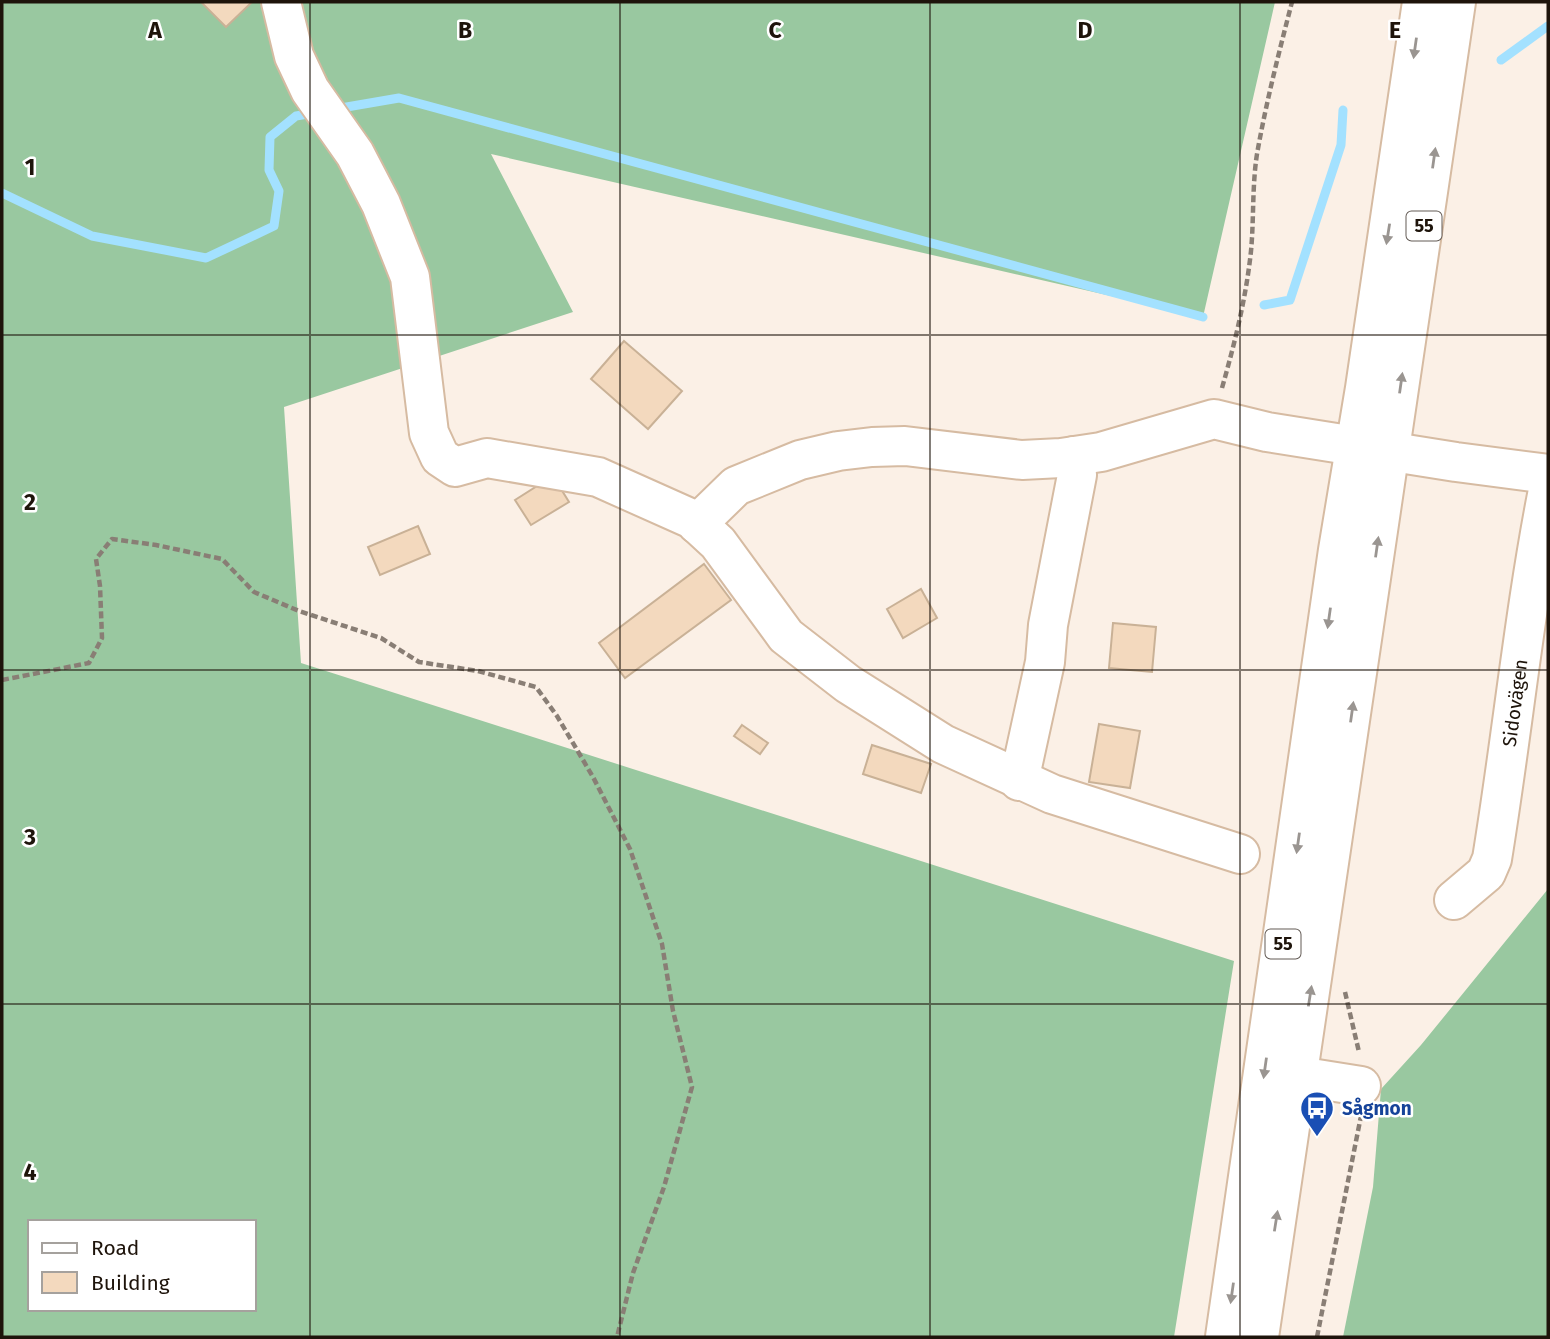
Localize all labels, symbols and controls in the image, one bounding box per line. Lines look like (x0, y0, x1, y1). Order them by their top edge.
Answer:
text: A (147, 16, 162, 44)
text: B (458, 16, 472, 44)
text: C (768, 16, 782, 44)
text: D (1078, 16, 1093, 44)
text: E (1389, 16, 1401, 44)
one-way arrow (1410, 37, 1421, 59)
one-way arrow (1428, 146, 1439, 168)
text: 1 (25, 153, 35, 181)
road number: 55 (1406, 211, 1442, 240)
one-way arrow (1382, 223, 1393, 245)
one-way arrow (1396, 372, 1407, 394)
text: 2 (24, 488, 36, 516)
one-way arrow (1371, 536, 1382, 558)
one-way arrow (1323, 607, 1334, 629)
street label: Sidovägen (1497, 657, 1532, 748)
one-way arrow (1347, 701, 1358, 723)
text: 3 (23, 823, 36, 851)
one-way arrow (1292, 832, 1303, 854)
road number: 55 (1266, 930, 1300, 959)
one-way arrow (1305, 985, 1316, 1007)
one-way arrow (1259, 1058, 1270, 1080)
bus stop icon: Sågmon (1298, 1089, 1336, 1138)
place label: Sågmon (1342, 1097, 1412, 1120)
text: 4 (24, 1158, 37, 1186)
one-way arrow (1271, 1210, 1282, 1232)
legend (28, 1220, 256, 1311)
text: Road (91, 1235, 139, 1261)
text: Building (91, 1270, 170, 1296)
one-way arrow (1226, 1283, 1237, 1305)

